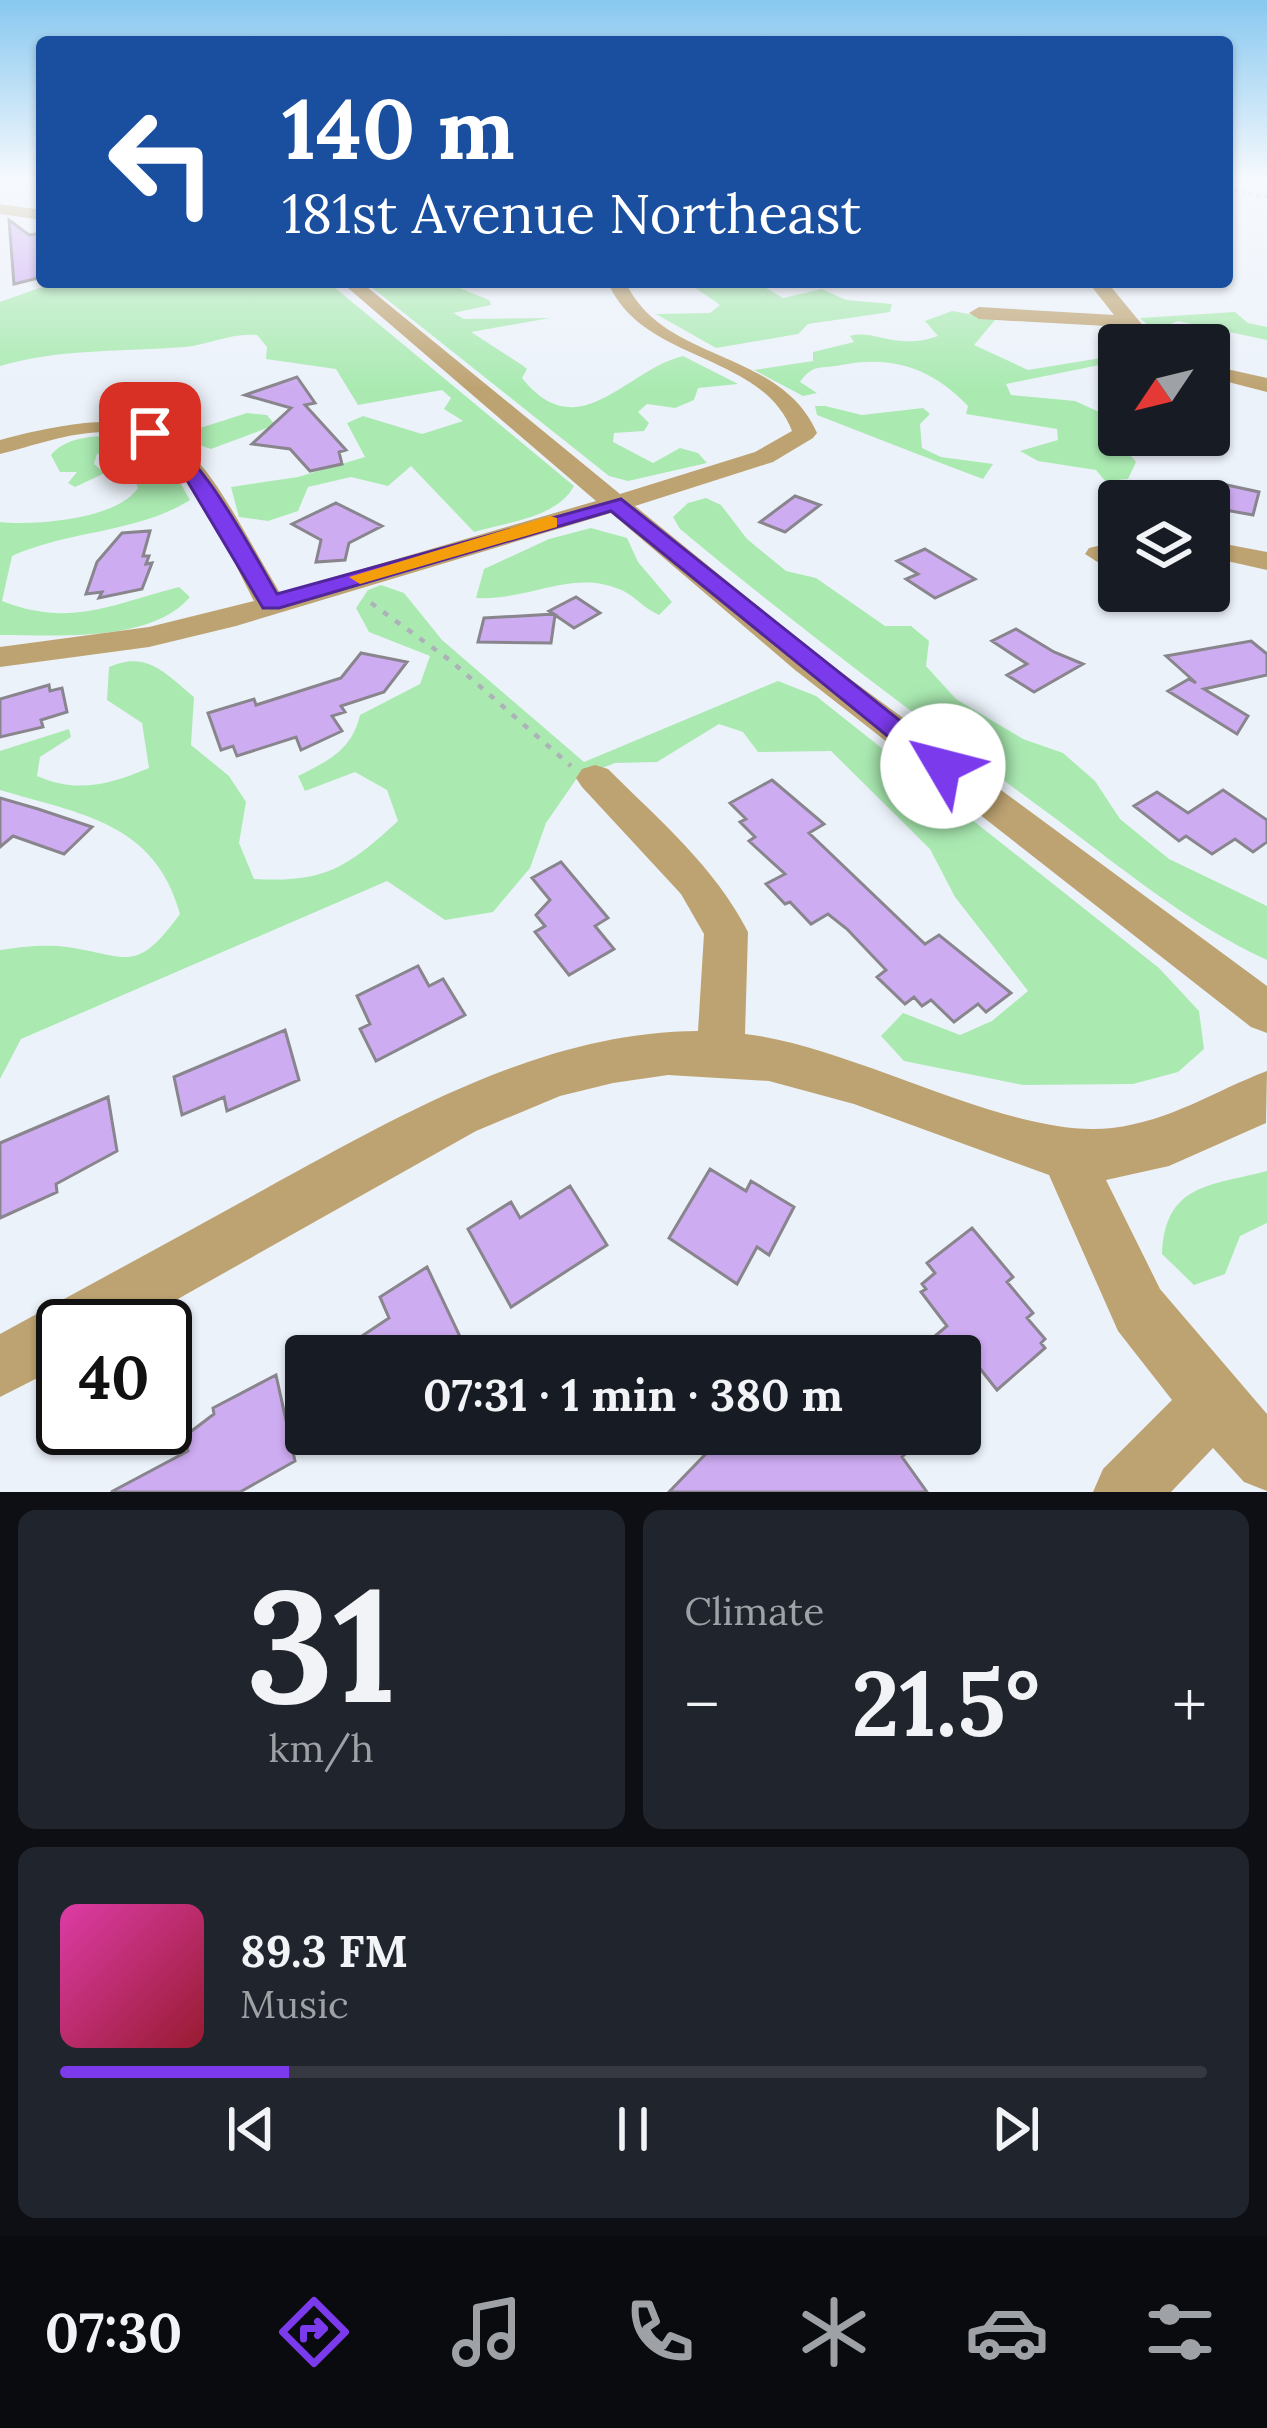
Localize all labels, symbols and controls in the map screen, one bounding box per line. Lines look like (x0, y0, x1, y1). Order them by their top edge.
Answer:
text: 140 m (282, 74, 515, 182)
icon: left (84, 84, 240, 240)
text: 181st Avenue Northeast (282, 179, 861, 248)
north arrow (1098, 324, 1230, 456)
map controls (1098, 324, 1230, 612)
pin (99, 382, 201, 484)
icon: arrive (117, 400, 183, 466)
button: layers (1098, 480, 1230, 612)
position arrow (880, 703, 1006, 829)
speed limit sign: 40 (36, 1299, 192, 1455)
text: 07:31 · 1 min · 380 m (423, 1366, 843, 1423)
text: 31 (246, 1545, 397, 1745)
text: Climate (685, 1586, 824, 1636)
text: 21.5° (852, 1645, 1040, 1761)
text: − (685, 1662, 719, 1746)
text: + (1172, 1662, 1207, 1746)
text: km/h (269, 1723, 374, 1773)
text: 89.3 FM (240, 1922, 408, 1979)
text: Music (240, 1979, 349, 2029)
icon: previous (218, 2096, 284, 2162)
icon: pause (600, 2096, 666, 2162)
icon: next (983, 2096, 1049, 2162)
icon: directions (272, 2290, 356, 2374)
icon: music (445, 2290, 529, 2374)
icon: phone (618, 2290, 702, 2374)
icon: climate (792, 2290, 876, 2374)
icon: car (965, 2290, 1049, 2374)
icon: filters (1138, 2290, 1222, 2374)
text: 07:30 (45, 2298, 182, 2367)

